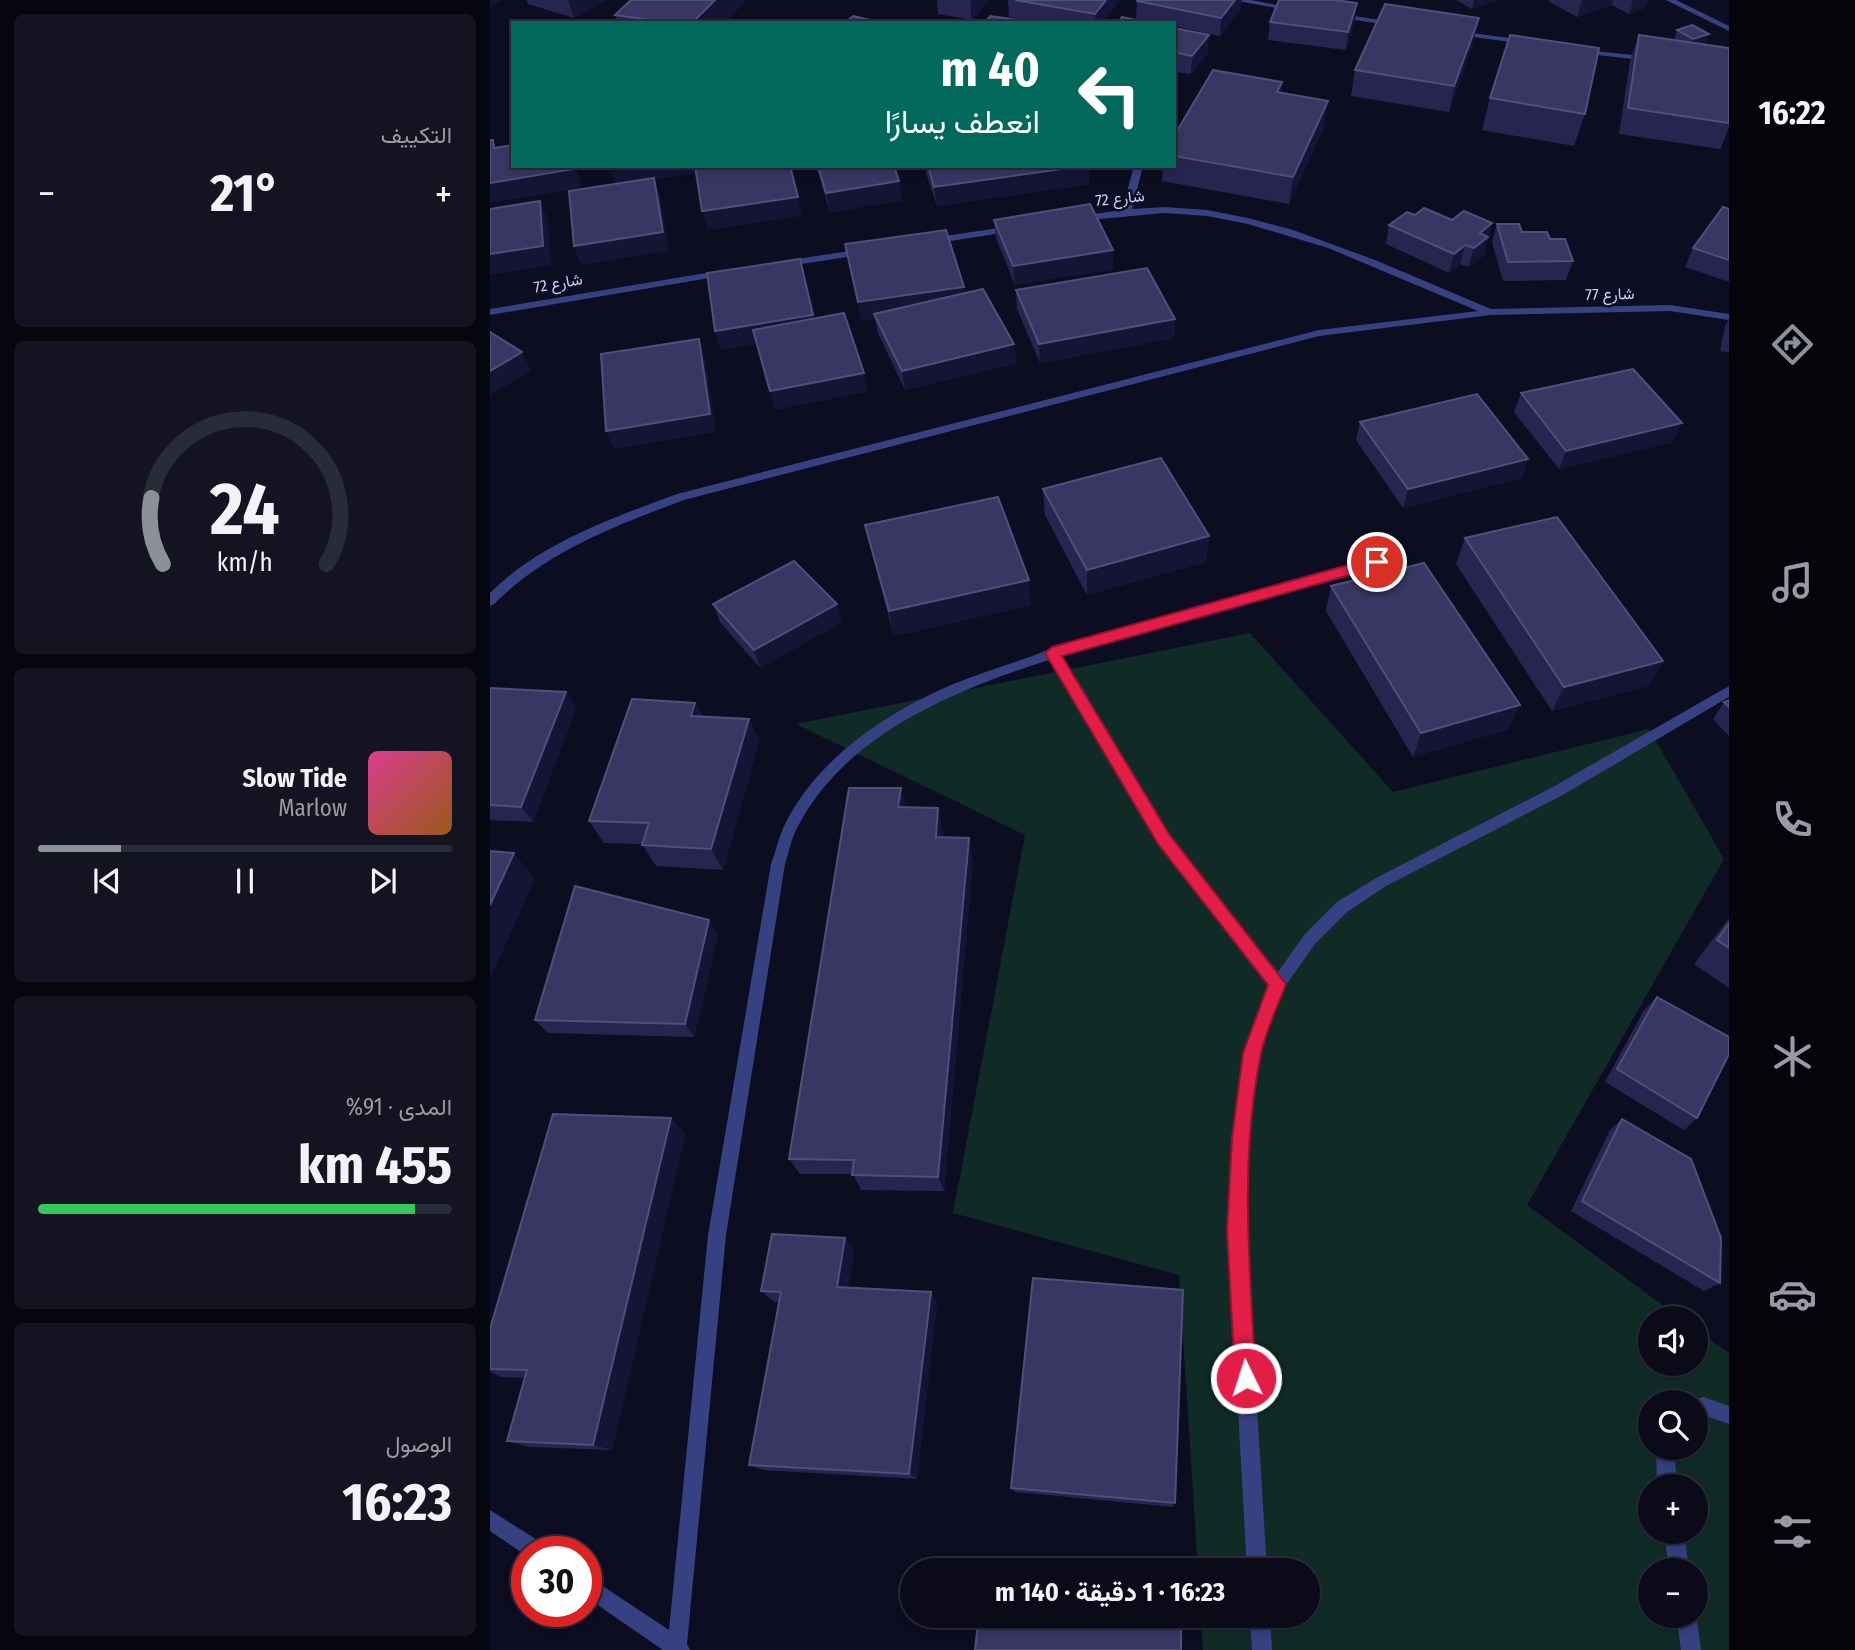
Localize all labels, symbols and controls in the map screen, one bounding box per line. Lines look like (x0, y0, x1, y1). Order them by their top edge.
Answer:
text: 40 m (940, 40, 1040, 99)
icon: left (1064, 49, 1155, 140)
text: 16:22 (1758, 94, 1826, 132)
text: انعطف يسارًا (885, 103, 1040, 141)
text: التكييف (381, 121, 452, 149)
text: 21° (210, 162, 280, 225)
text: − (38, 171, 55, 217)
text: + (435, 171, 452, 217)
street label: شارع 72 (1094, 186, 1146, 212)
street label: شارع 72 (532, 269, 584, 299)
street label: شارع 77 (1585, 284, 1635, 306)
icon: directions (1768, 320, 1817, 369)
text: 24 (209, 466, 280, 553)
pin (1347, 532, 1407, 592)
icon: arrive (1358, 543, 1396, 581)
text: km/h (217, 548, 273, 578)
icon: music (1768, 558, 1817, 607)
text: Slow Tide (243, 763, 347, 794)
text: Marlow (278, 794, 347, 822)
icon: phone (1768, 795, 1817, 844)
icon: previous (88, 862, 126, 900)
icon: pause (226, 862, 264, 900)
icon: next (364, 862, 402, 900)
icon: climate (1768, 1032, 1817, 1081)
text: المدى · 91% (346, 1093, 452, 1121)
text: 455 km (298, 1134, 452, 1197)
icon: car (1768, 1270, 1817, 1319)
map controls (1638, 1306, 1708, 1628)
button: sound (1638, 1306, 1708, 1376)
position arrow (1209, 1341, 1283, 1415)
button: search (1638, 1390, 1708, 1460)
text: الوصول (386, 1430, 452, 1458)
text: 16:23 (342, 1471, 452, 1534)
button: + (1638, 1474, 1708, 1544)
icon: filters (1768, 1507, 1817, 1556)
speed limit sign: 30 (511, 1536, 602, 1627)
button: − (1638, 1558, 1708, 1628)
text: 16:23 · 1 دقيقة · 140 m (995, 1577, 1225, 1608)

